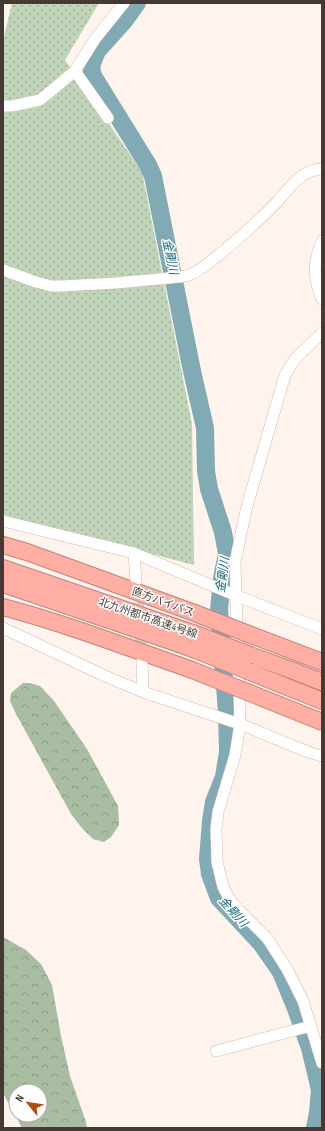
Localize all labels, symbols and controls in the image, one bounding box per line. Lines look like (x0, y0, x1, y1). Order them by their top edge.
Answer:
water label: 金剛川 (159, 238, 181, 278)
water label: 金剛川 (213, 554, 233, 594)
street label: 直方バイパス (130, 585, 196, 619)
street label: 北九州都市高速4号線 (97, 595, 199, 641)
water label: 金剛川 (215, 894, 252, 932)
north arrow (8, 1083, 48, 1123)
text: N (13, 1092, 27, 1104)

